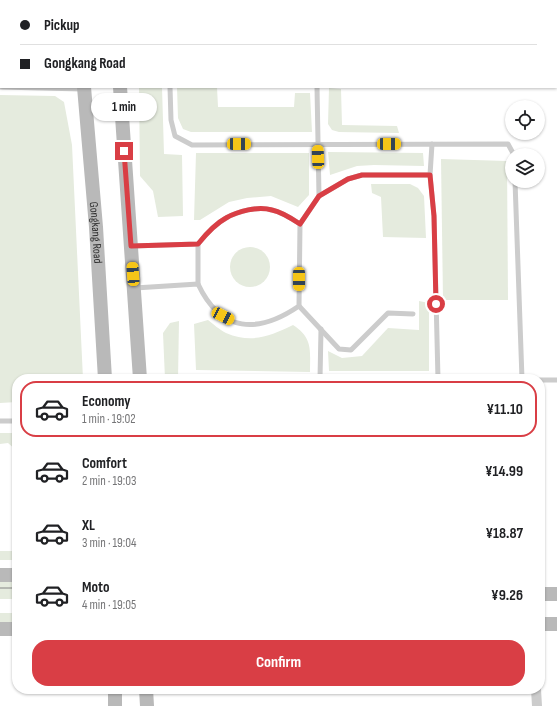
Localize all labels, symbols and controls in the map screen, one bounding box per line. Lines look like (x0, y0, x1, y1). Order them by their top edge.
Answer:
text: Pickup (44, 16, 80, 35)
text: Gongkang Road (44, 54, 126, 73)
callout: 1 min (91, 93, 157, 121)
text: 1 min (112, 99, 136, 115)
map controls (505, 100, 545, 188)
button: locate (505, 100, 545, 140)
car (227, 138, 251, 150)
car (377, 138, 401, 150)
route end (115, 142, 133, 160)
car (312, 145, 324, 169)
button: layers (505, 148, 545, 188)
street label: Gongkang Road (86, 201, 105, 264)
car (126, 262, 140, 286)
car (293, 267, 305, 291)
route start (427, 295, 445, 313)
car (210, 305, 236, 327)
icon: car (34, 391, 70, 427)
text: Economy (82, 392, 131, 411)
text: ¥11.10 (487, 400, 523, 419)
text: 1 min · 19:02 (82, 411, 136, 427)
icon: car (34, 453, 70, 489)
text: Comfort (82, 454, 127, 473)
text: ¥14.99 (485, 462, 523, 481)
text: 2 min · 19:03 (82, 473, 136, 489)
icon: car (34, 515, 70, 551)
text: XL (82, 516, 95, 535)
text: ¥18.87 (485, 524, 523, 543)
text: 3 min · 19:04 (82, 535, 137, 551)
icon: car (34, 577, 70, 613)
text: Moto (82, 578, 109, 597)
text: ¥9.26 (491, 586, 523, 605)
text: 4 min · 19:05 (82, 597, 136, 613)
button: Confirm (32, 640, 525, 686)

